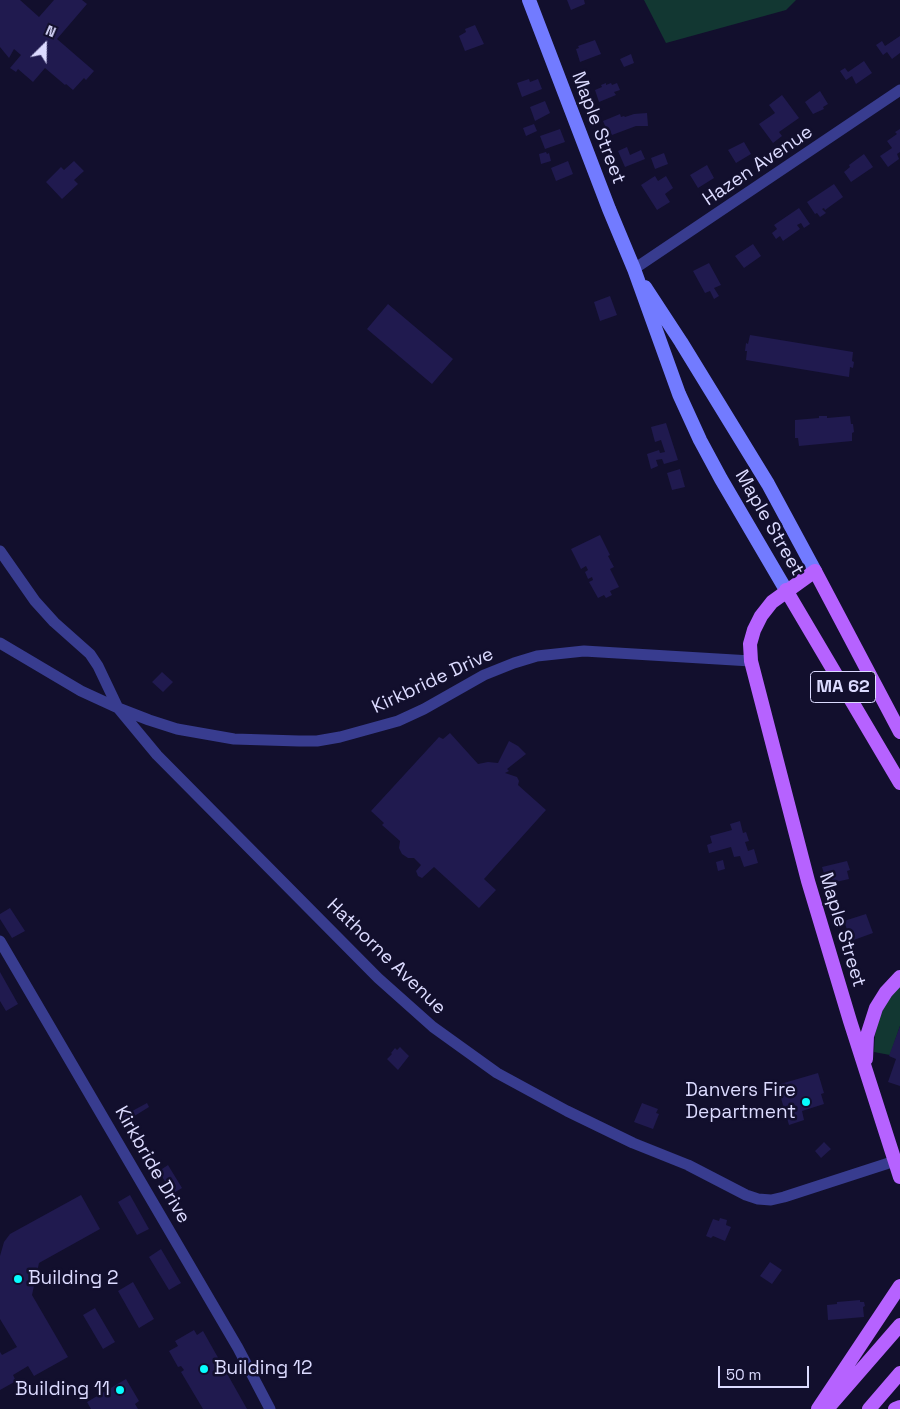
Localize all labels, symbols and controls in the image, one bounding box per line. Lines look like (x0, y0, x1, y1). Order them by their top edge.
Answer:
north arrow (20, 20, 70, 70)
text: N (43, 21, 59, 41)
street label: Maple Street (566, 69, 630, 187)
street label: Hazen Avenue (699, 121, 817, 211)
street label: Maple Street (730, 466, 808, 580)
street label: Kirkbride Drive (369, 643, 497, 719)
road number: MA 62 (810, 672, 876, 702)
street label: Maple Street (814, 870, 870, 990)
street label: Hathorne Avenue (322, 894, 450, 1020)
place label: Danvers Fire Department (685, 1080, 796, 1124)
marker: Danvers Fire Department (800, 1096, 812, 1108)
street label: Kirkbride Drive (109, 1102, 195, 1228)
place label: Building 2 (28, 1268, 119, 1290)
marker: Building 2 (12, 1273, 24, 1285)
scale bar (720, 1356, 811, 1388)
place label: Building 12 (214, 1358, 313, 1380)
marker: Building 12 (198, 1363, 210, 1375)
text: 50 m (726, 1365, 761, 1384)
place label: Building 11 (15, 1379, 110, 1401)
marker: Building 11 (114, 1384, 126, 1396)

